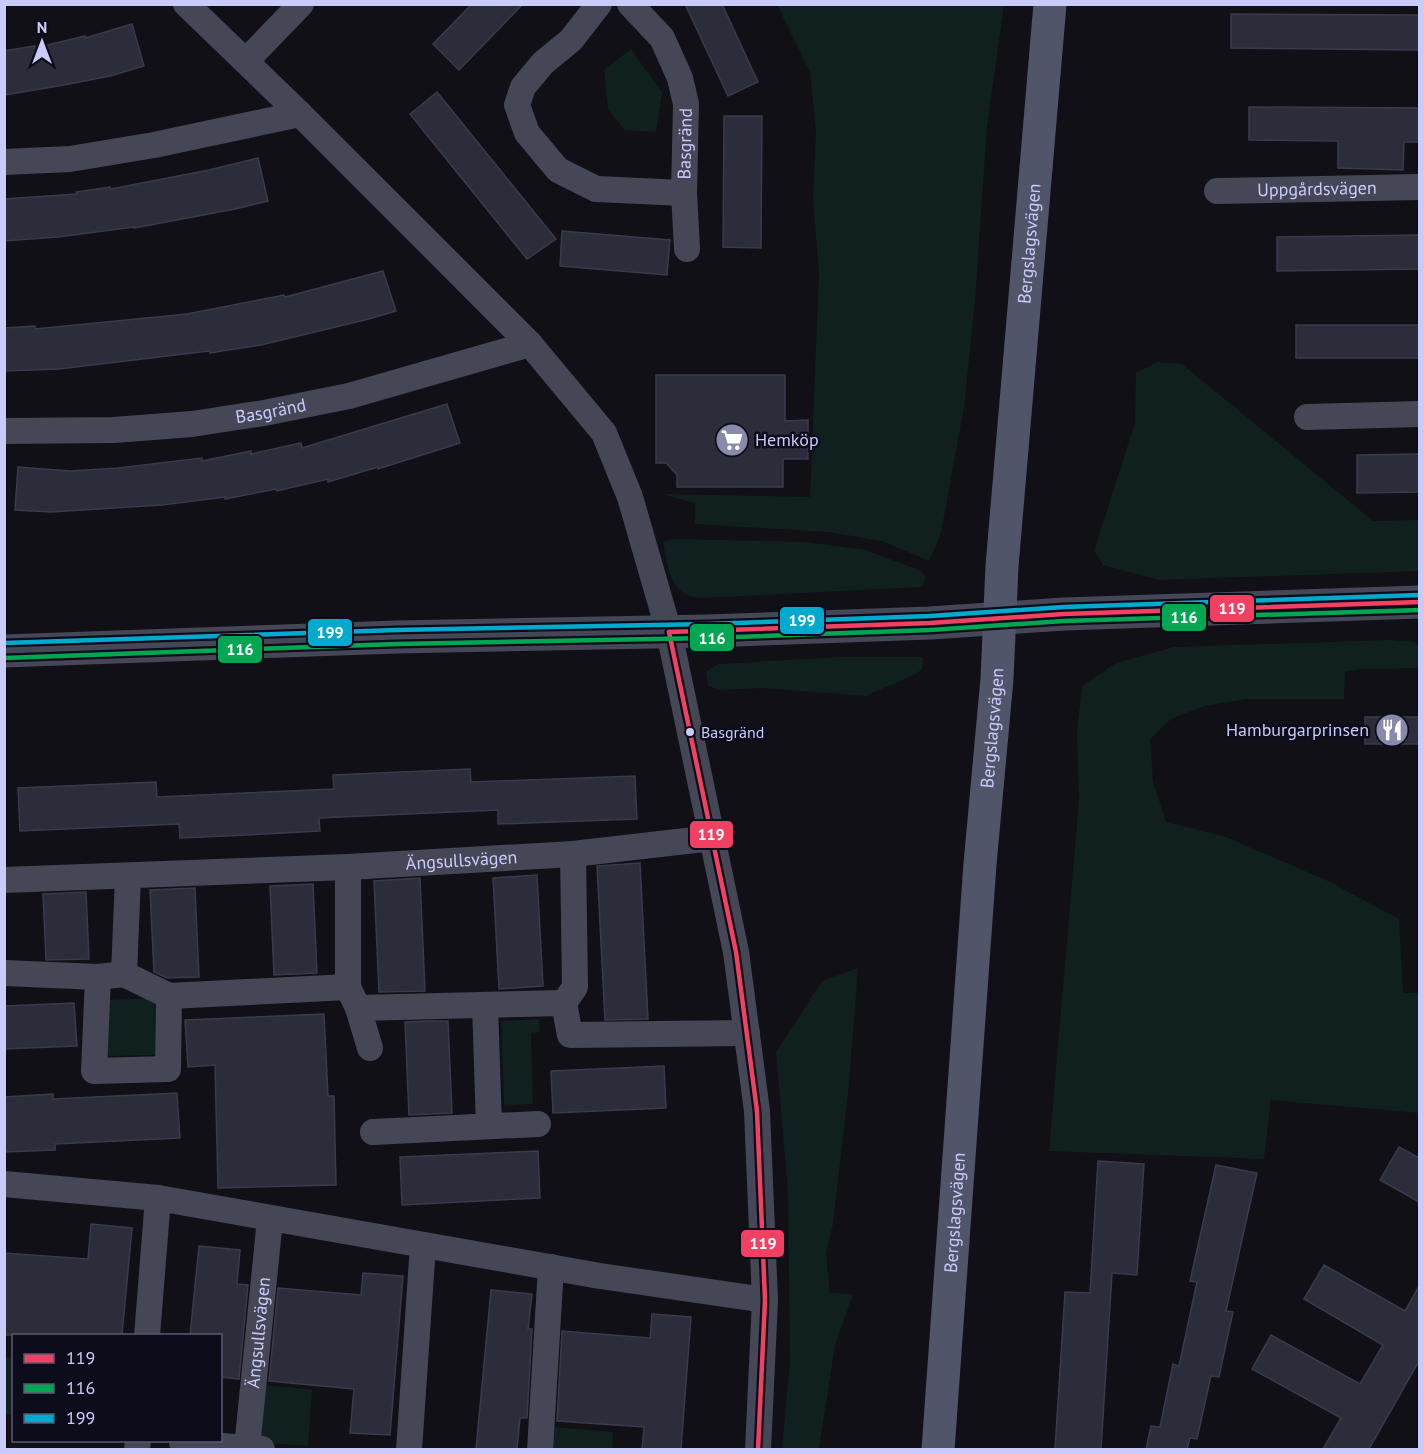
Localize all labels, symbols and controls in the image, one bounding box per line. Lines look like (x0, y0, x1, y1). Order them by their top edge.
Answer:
north arrow (12, 12, 72, 72)
text: N (37, 17, 47, 37)
street label: Basgränd (672, 108, 697, 180)
street label: Uppgårdsvägen (1257, 176, 1377, 201)
street label: Bergslagsvägen (1012, 182, 1046, 305)
street label: Basgränd (234, 393, 308, 428)
supermarket icon: Hemköp (714, 422, 750, 458)
place label: Hemköp (755, 428, 819, 451)
line badge: 119 (1209, 594, 1255, 623)
text: 119 (1218, 598, 1246, 618)
line badge: 116 (1161, 603, 1207, 632)
line badge: 199 (779, 606, 825, 635)
text: 116 (1170, 607, 1198, 627)
text: 199 (788, 610, 816, 630)
line badge: 199 (307, 618, 353, 647)
text: 199 (316, 622, 344, 642)
line badge: 116 (689, 623, 735, 652)
text: 116 (698, 628, 726, 648)
line badge: 116 (217, 635, 263, 664)
text: 116 (226, 639, 254, 659)
street label: Bergslagsvägen (975, 667, 1008, 789)
restaurant icon: Hamburgarprinsen (1374, 712, 1410, 748)
place label: Hamburgarprinsen (1226, 718, 1369, 741)
place label: Basgränd (701, 722, 764, 742)
marker: Basgränd (684, 726, 696, 738)
line badge: 119 (689, 820, 734, 849)
text: 119 (697, 824, 725, 844)
street label: Ängsullsvägen (405, 845, 518, 875)
street label: Bergslagsvägen (939, 1151, 970, 1274)
line badge: 119 (740, 1229, 785, 1258)
text: 119 (749, 1233, 777, 1253)
street label: Ängsullsvägen (241, 1276, 275, 1389)
legend (12, 1334, 222, 1442)
text: 119 (66, 1346, 95, 1369)
text: 116 (66, 1376, 95, 1399)
text: 199 (66, 1406, 95, 1429)

